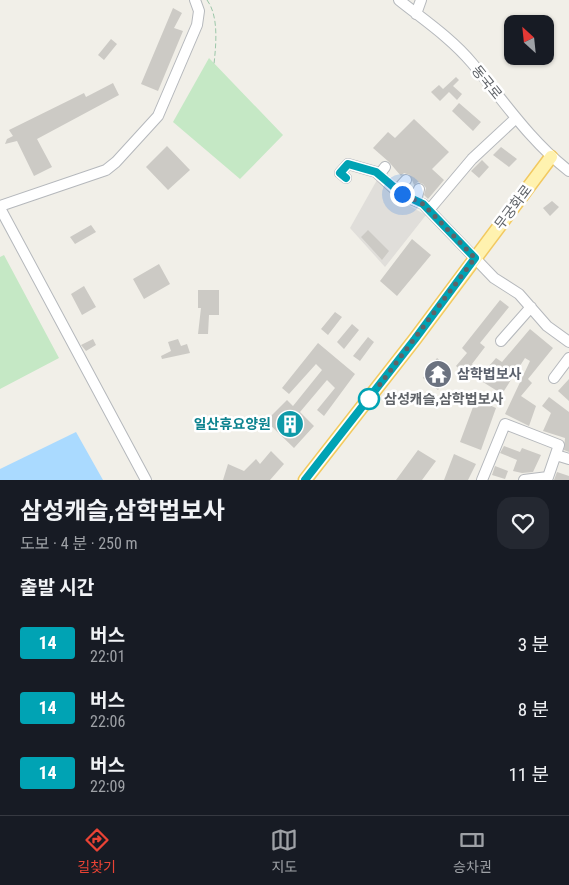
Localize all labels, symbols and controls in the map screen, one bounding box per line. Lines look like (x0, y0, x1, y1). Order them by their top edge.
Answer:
north arrow (504, 15, 554, 65)
map controls (504, 15, 554, 65)
street label: 동국로 (469, 62, 505, 102)
your location (390, 182, 415, 207)
street label: 무궁화로 (491, 182, 535, 232)
temple icon: 삼학법보사 (423, 359, 453, 389)
place label: 삼학법보사 (457, 366, 522, 382)
marker: 삼성캐슬,삼학법보사 (358, 388, 380, 410)
place label: 삼성캐슬,삼학법보사 (384, 391, 503, 407)
building icon: 일산휴요양원 (275, 409, 305, 439)
place label: 일산휴요양원 (194, 416, 271, 432)
text: 삼성캐슬,삼학법보사 (20, 497, 225, 525)
button: heart (497, 497, 549, 549)
text: 도보 · 4 분 · 250 m (20, 534, 138, 553)
text: 출발 시간 (20, 576, 94, 599)
text: 버스 (90, 624, 125, 647)
text: 14 (38, 632, 57, 653)
text: 3 분 (518, 633, 549, 656)
text: 22:01 (90, 647, 125, 666)
text: 버스 (90, 689, 125, 712)
text: 14 (38, 697, 57, 718)
text: 8 분 (518, 698, 549, 721)
text: 22:06 (90, 712, 125, 731)
text: 버스 (90, 754, 125, 777)
text: 14 (38, 762, 57, 783)
text: 11 분 (508, 763, 549, 786)
text: 22:09 (90, 777, 125, 796)
tab: 길찾기 (77, 826, 116, 876)
tab: 지도 (270, 826, 298, 876)
tab: 승차권 (453, 826, 492, 876)

